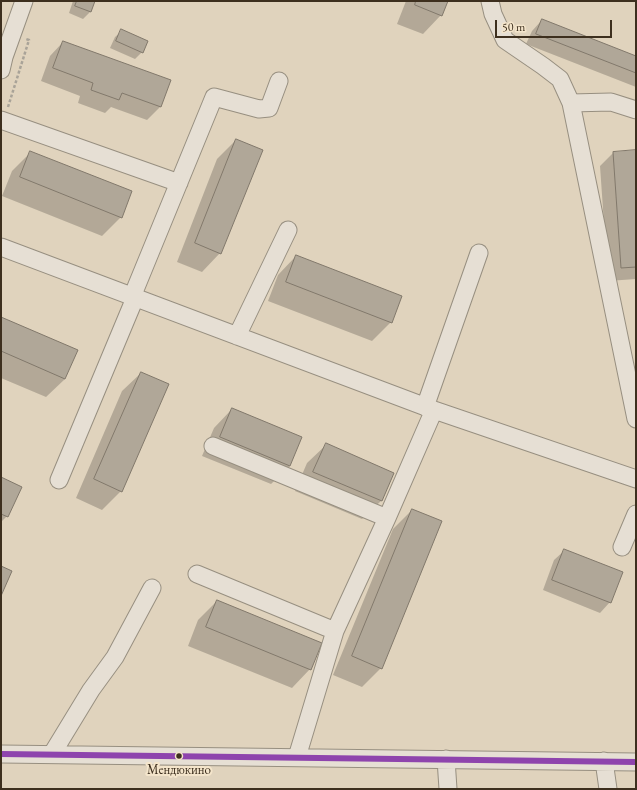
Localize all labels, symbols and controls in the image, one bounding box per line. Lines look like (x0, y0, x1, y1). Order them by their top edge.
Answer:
scale bar (497, 12, 614, 38)
text: 50 m (502, 19, 525, 35)
marker: Мендюкино (174, 751, 184, 761)
place label: Мендюкино (147, 762, 211, 778)

